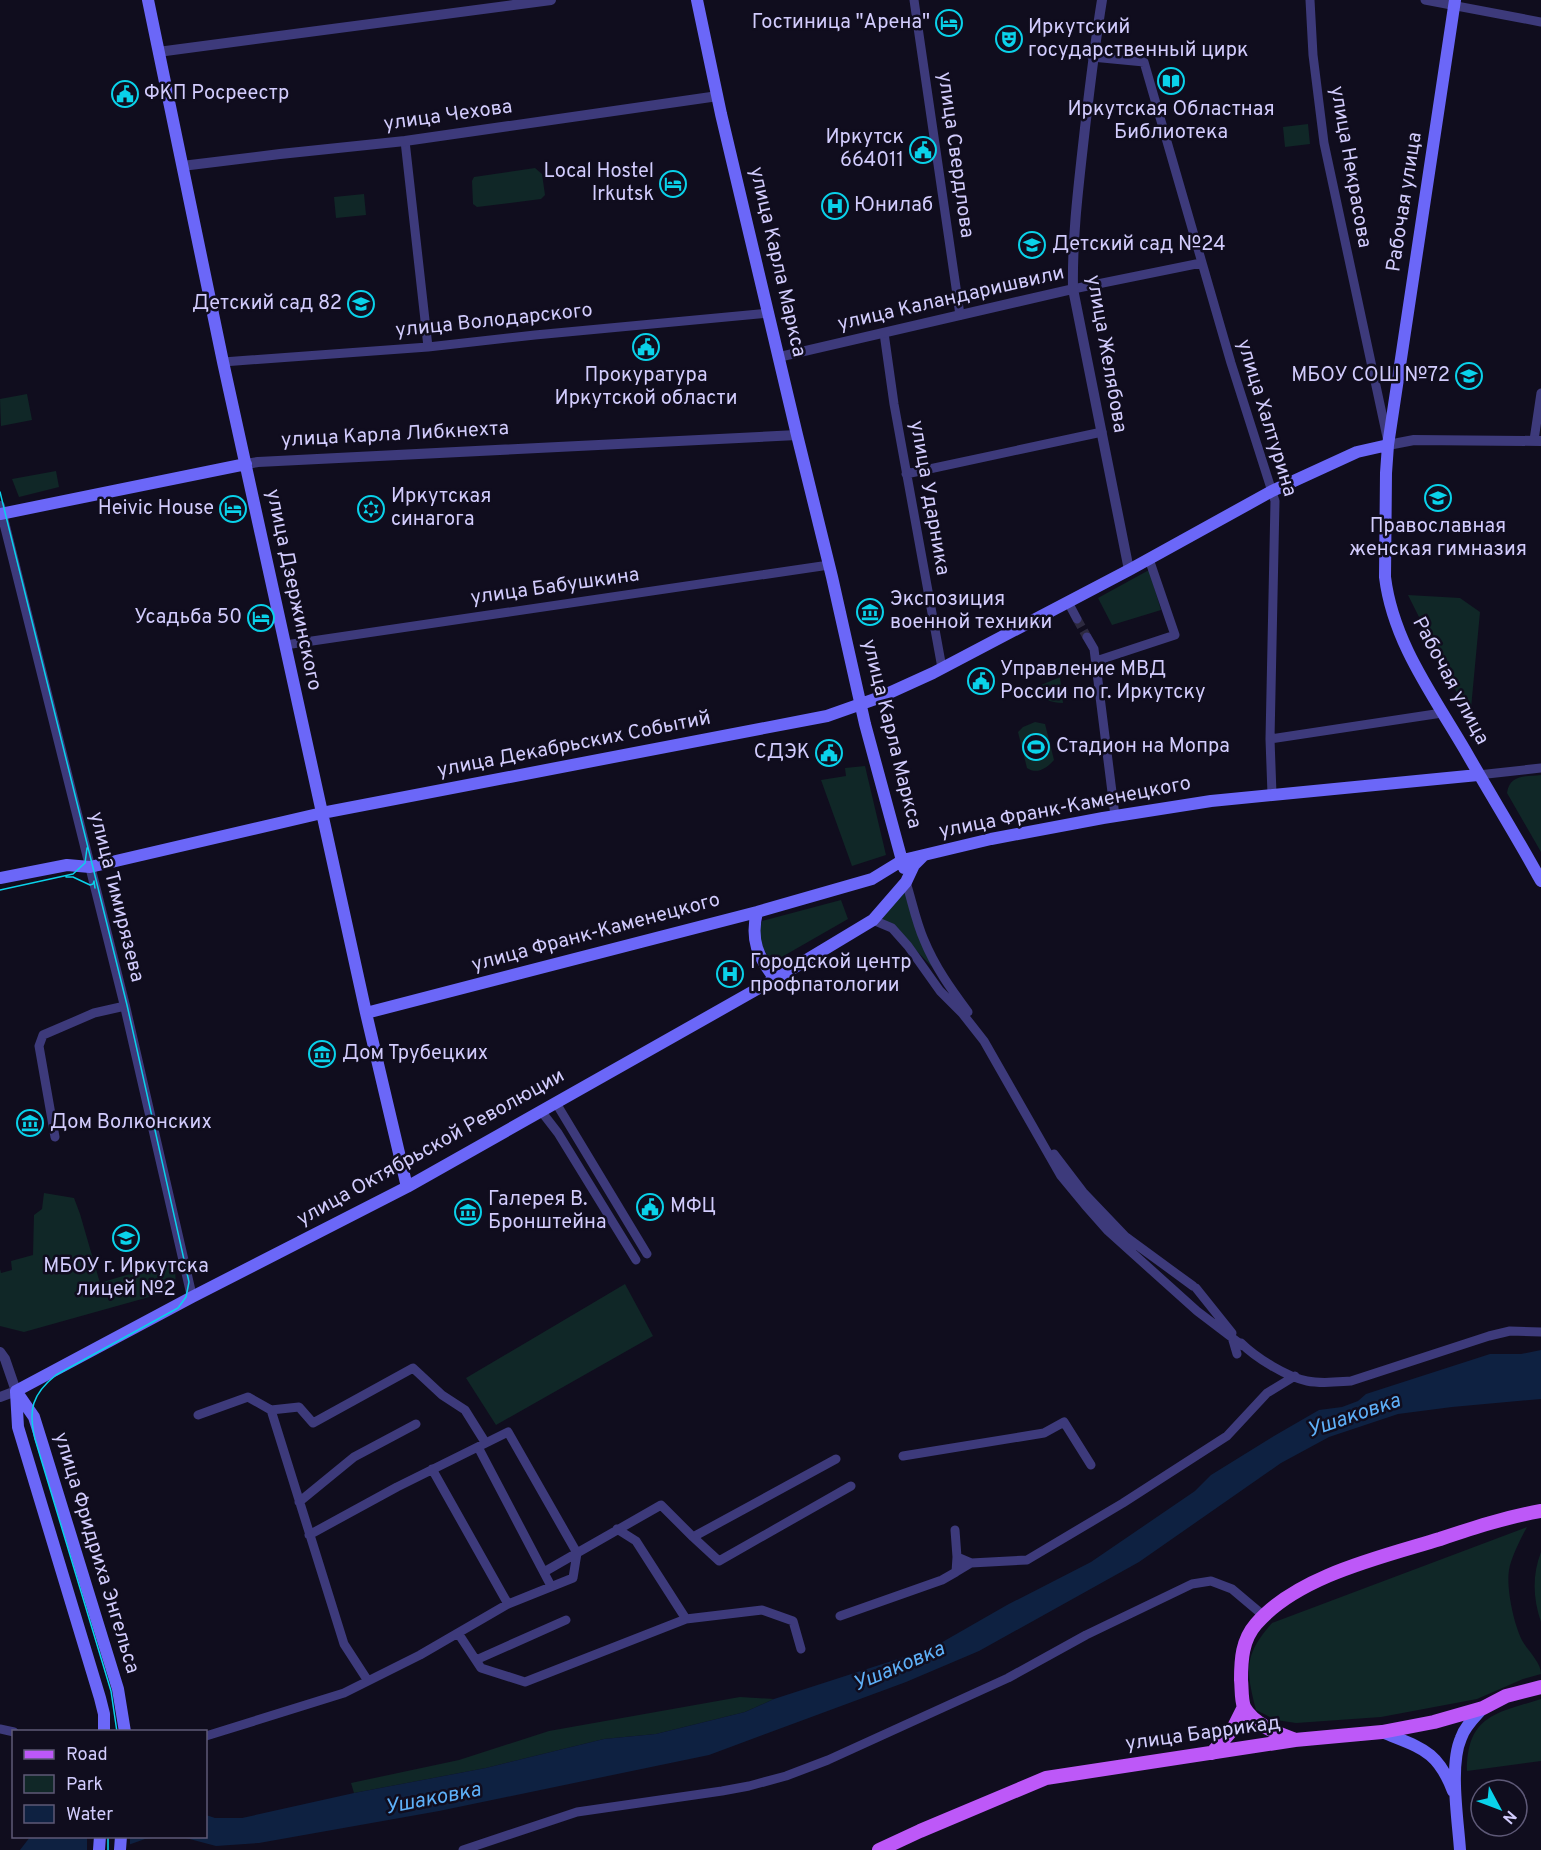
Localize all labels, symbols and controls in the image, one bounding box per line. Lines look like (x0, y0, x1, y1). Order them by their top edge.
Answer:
hotel icon: Гостиница "Арена" (934, 8, 964, 38)
place label: Гостиница "Арена" (752, 10, 930, 36)
place label: Иркутский государственный цирк (1028, 15, 1248, 64)
theatre icon: Иркутский государственный цирк (994, 24, 1024, 54)
library icon: Иркутская Областная Библиотека (1156, 66, 1186, 96)
street label: улица Свердлова (930, 70, 980, 240)
public building icon: ФКП Росреестр (110, 79, 140, 109)
place label: ФКП Росреестр (144, 81, 289, 107)
street label: улица Некрасова (1323, 84, 1377, 250)
street label: улица Чехова (382, 94, 514, 138)
place label: Иркутская Областная Библиотека (1067, 97, 1275, 146)
place label: Иркутск 664011 (825, 125, 904, 174)
street label: Рабочая улица (1381, 130, 1429, 274)
public building icon: Иркутск 664011 (908, 135, 938, 165)
place label: Local Hostel Irkutsk (544, 159, 654, 208)
street label: улица Карла Маркса (742, 164, 812, 360)
hotel icon: Local Hostel Irkutsk (658, 169, 688, 199)
hospital icon: Юнилаб (820, 191, 850, 221)
place label: Юнилаб (854, 193, 933, 219)
school or university icon: Детский сад №24 (1017, 230, 1047, 260)
place label: Детский сад №24 (1052, 232, 1226, 258)
street label: улица Каландаришвили (835, 260, 1067, 338)
street label: улица Желябова (1079, 273, 1133, 435)
school or university icon: Детский сад 82 (346, 289, 376, 319)
place label: Детский сад 82 (192, 291, 342, 317)
street label: улица Володарского (394, 298, 594, 344)
public building icon: Прокуратура Иркутской области (631, 332, 661, 362)
street label: улица Халтурина (1230, 336, 1302, 500)
school or university icon: МБОУ СОШ №72 (1454, 361, 1484, 391)
place label: Прокуратура Иркутской области (555, 363, 737, 412)
place label: МБОУ СОШ №72 (1291, 363, 1450, 389)
street label: улица Карла Либкнехта (280, 416, 510, 454)
street label: улица Ударника (903, 419, 955, 577)
school or university icon: Православная женская гимназия (1423, 483, 1453, 513)
place label: Иркутская синагога (391, 484, 491, 533)
street label: улица Дзержинского (259, 487, 327, 693)
hotel icon: Heivic House (218, 494, 248, 524)
synagogue icon: Иркутская синагога (356, 494, 386, 524)
place label: Heivic House (98, 496, 214, 522)
place label: Православная женская гимназия (1349, 514, 1527, 563)
street label: улица Бабушкина (469, 562, 641, 612)
place label: Экспозиция военной техники (890, 587, 1052, 636)
museum icon: Экспозиция военной техники (855, 597, 885, 627)
hotel icon: Усадьба 50 (246, 603, 276, 633)
place label: Усадьба 50 (134, 605, 242, 631)
street label: Рабочая улица (1405, 613, 1495, 749)
street label: улица Карла Маркса (855, 637, 927, 831)
place label: Управление МВД России по г. Иркутску (1000, 657, 1206, 706)
public building icon: Управление МВД России по г. Иркутску (966, 666, 996, 696)
street label: улица Декабрьских Событий (435, 706, 713, 784)
sports icon: Стадион на Мопра (1021, 732, 1051, 762)
place label: Стадион на Мопра (1056, 734, 1230, 760)
public building icon: СДЭК (814, 738, 844, 768)
place label: СДЭК (754, 740, 810, 766)
street label: улица Франк-Каменецкого (937, 771, 1193, 845)
street label: улица Тимирязева (82, 809, 150, 985)
street label: улица Франк-Каменецкого (469, 887, 723, 979)
place label: Городской центр профпатологии (750, 950, 912, 999)
hospital icon: Городской центр профпатологии (715, 959, 745, 989)
museum icon: Дом Трубецких (307, 1039, 337, 1069)
place label: Дом Трубецких (342, 1041, 488, 1067)
street label: улица Октябрьской Революции (293, 1063, 569, 1233)
museum icon: Дом Волконских (15, 1108, 45, 1138)
place label: Дом Волконских (50, 1110, 212, 1136)
place label: Галерея В. Бронштейна (488, 1187, 606, 1236)
public building icon: МФЦ (635, 1192, 665, 1222)
place label: МФЦ (670, 1194, 716, 1220)
museum icon: Галерея В. Бронштейна (453, 1197, 483, 1227)
school or university icon: МБОУ г. Иркутска лицей №2 (111, 1223, 141, 1253)
place label: МБОУ г. Иркутска лицей №2 (43, 1254, 209, 1303)
water label: Ушаковка (1304, 1387, 1404, 1445)
street label: улица Фридриха Энгельса (47, 1429, 145, 1677)
water label: Ушаковка (849, 1636, 949, 1698)
street label: улица Баррикад (1124, 1710, 1282, 1758)
legend (12, 1730, 207, 1838)
text: Road (66, 1744, 108, 1767)
text: Park (66, 1774, 103, 1797)
water label: Ушаковка (383, 1776, 483, 1821)
north arrow (1469, 1778, 1529, 1838)
text: Water (66, 1804, 113, 1827)
text: N (1497, 1806, 1520, 1827)

